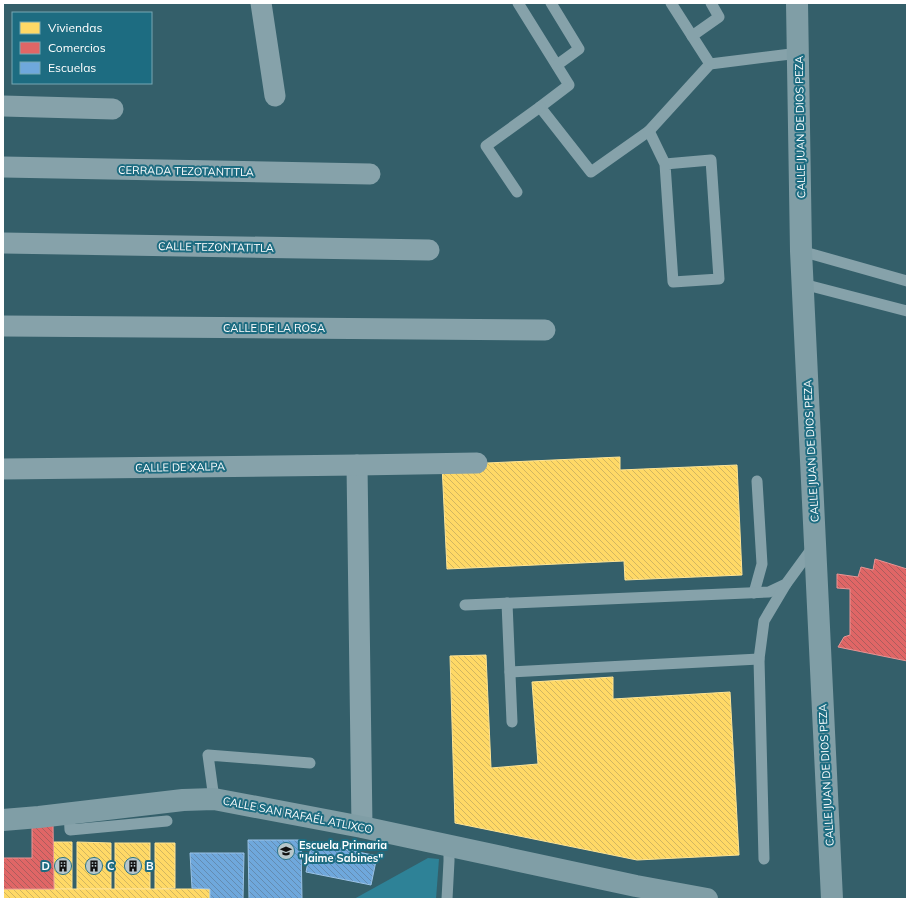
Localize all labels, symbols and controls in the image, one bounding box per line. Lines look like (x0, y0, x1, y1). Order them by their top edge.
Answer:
legend (12, 12, 152, 84)
text: Viviendas (48, 20, 102, 35)
text: Comercios (48, 40, 106, 55)
street label: CALLE JUAN DE DIOS PEZA (792, 56, 808, 198)
text: Escuelas (48, 60, 96, 75)
street label: CERRADA TEZOTANTITLA (118, 163, 254, 179)
street label: CALLE TEZONTATITLA (158, 239, 274, 255)
street label: CALLE DE LA ROSA (223, 321, 325, 335)
street label: CALLE JUAN DE DIOS PEZA (800, 379, 822, 523)
street label: CALLE DE XALPA (135, 459, 225, 475)
street label: CALLE JUAN DE DIOS PEZA (815, 703, 837, 847)
street label: CALLE SAN RAFAÉL ATLIXCO (222, 794, 374, 836)
place label: Escuela Primaria "Jaime Sabines" (299, 838, 387, 865)
school or university icon: Escuela Primaria "Jaime Sabines" (276, 841, 296, 861)
building icon: D (53, 856, 73, 876)
building icon: C (84, 856, 104, 876)
building icon: B (123, 856, 143, 876)
place label: D (42, 859, 50, 873)
place label: C (107, 859, 115, 873)
place label: B (146, 859, 154, 873)

